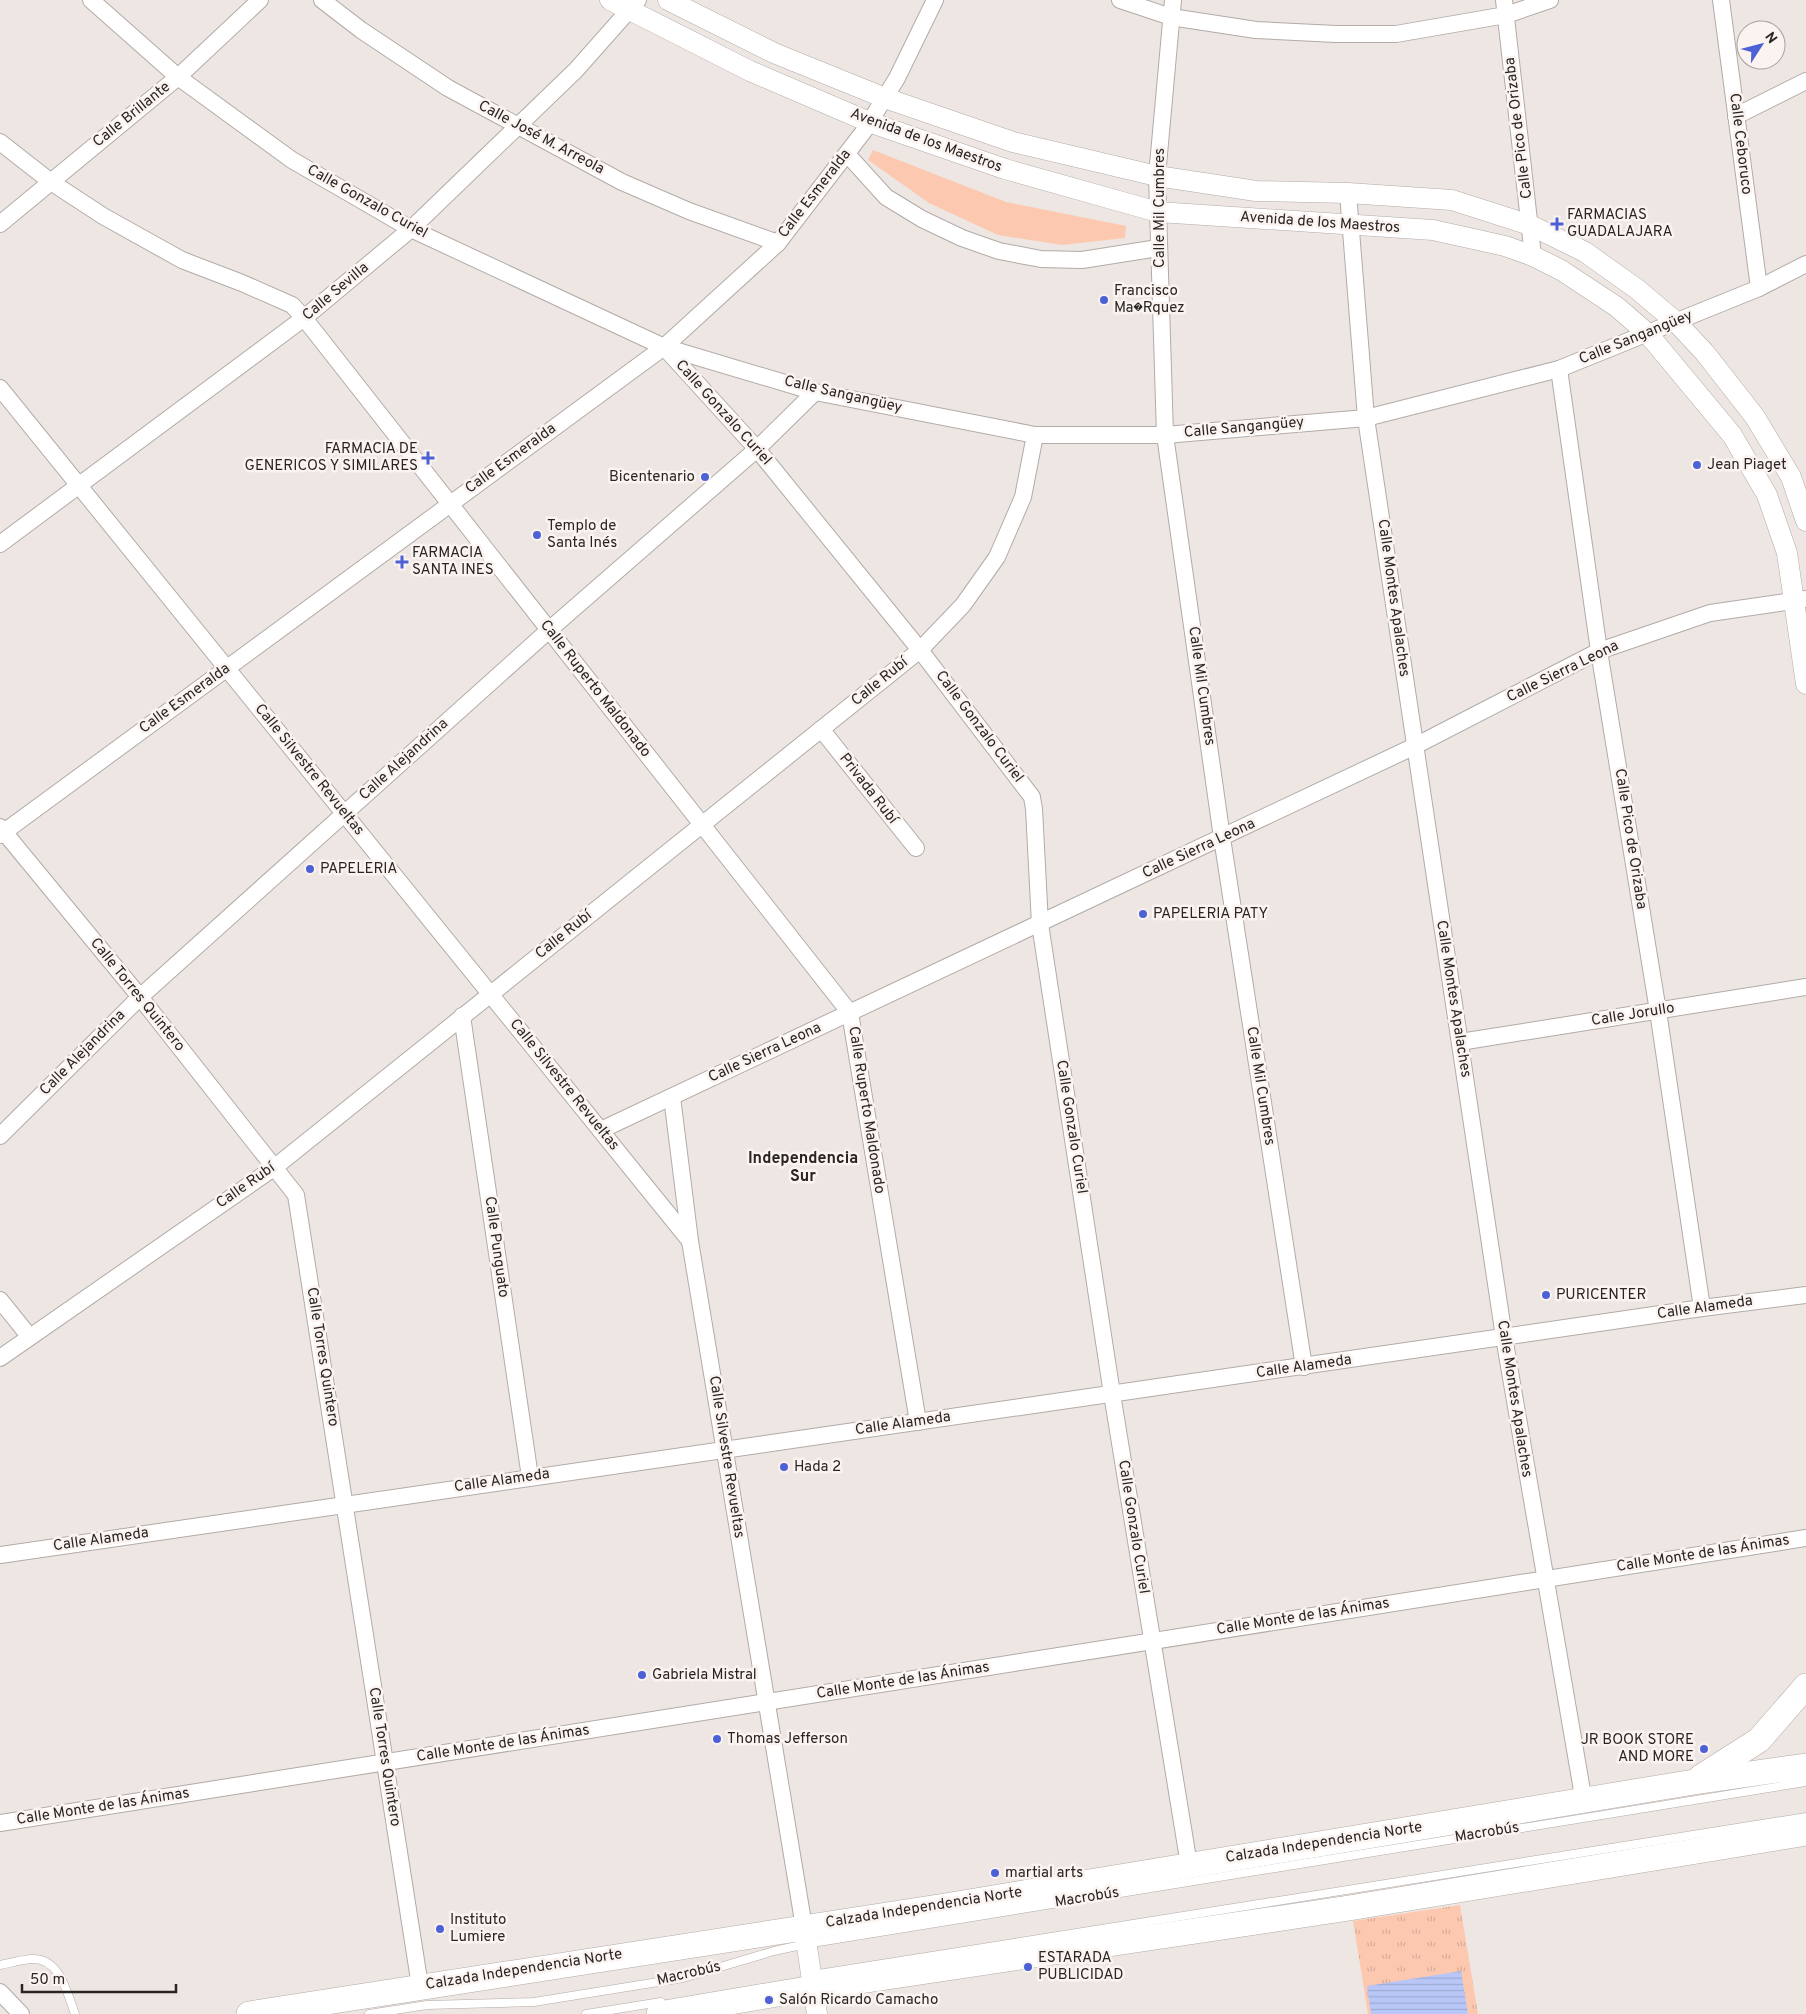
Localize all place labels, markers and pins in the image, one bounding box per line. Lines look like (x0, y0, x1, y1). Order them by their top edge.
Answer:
place label: FARMACIAS GUADALAJARA (1567, 206, 1673, 242)
marker: FARMACIAS GUADALAJARA (1551, 218, 1563, 230)
place label: Francisco Ma�Rquez (1114, 282, 1185, 318)
marker: Francisco Ma�Rquez (1098, 294, 1110, 306)
place label: FARMACIA DE GENERICOS Y SIMILARES (245, 440, 418, 476)
marker: FARMACIA DE GENERICOS Y SIMILARES (422, 452, 434, 464)
place label: Jean Piaget (1707, 456, 1787, 475)
marker: Jean Piaget (1691, 459, 1703, 471)
place label: Bicentenario (609, 468, 695, 487)
marker: Bicentenario (699, 471, 711, 483)
place label: Templo de Santa Inés (547, 517, 617, 553)
marker: Templo de Santa Inés (531, 529, 543, 541)
place label: FARMACIA SANTA INES (412, 544, 494, 580)
marker: FARMACIA SANTA INES (396, 556, 408, 568)
place label: PAPELERIA (320, 860, 398, 879)
marker: PAPELERIA (304, 863, 316, 875)
place label: PAPELERIA PATY (1153, 905, 1268, 924)
marker: PAPELERIA PATY (1137, 908, 1149, 920)
place label: PURICENTER (1556, 1286, 1646, 1305)
marker: PURICENTER (1540, 1289, 1552, 1301)
place label: Hada 2 (794, 1458, 841, 1477)
marker: Hada 2 (778, 1461, 790, 1473)
place label: Gabriela Mistral (652, 1666, 757, 1685)
marker: Gabriela Mistral (636, 1669, 648, 1681)
place label: Thomas Jefferson (727, 1730, 848, 1749)
place label: JR BOOK STORE AND MORE (1581, 1731, 1694, 1767)
marker: Thomas Jefferson (711, 1733, 723, 1745)
marker: JR BOOK STORE AND MORE (1698, 1743, 1710, 1755)
place label: martial arts (1005, 1864, 1083, 1883)
marker: martial arts (989, 1867, 1001, 1879)
place label: Instituto Lumiere (450, 1911, 506, 1947)
marker: Instituto Lumiere (434, 1923, 446, 1935)
place label: ESTARADA PUBLICIDAD (1038, 1949, 1124, 1985)
marker: ESTARADA PUBLICIDAD (1022, 1961, 1034, 1973)
place label: Salón Ricardo Camacho (779, 1991, 938, 2010)
marker: Salón Ricardo Camacho (763, 1994, 775, 2006)

